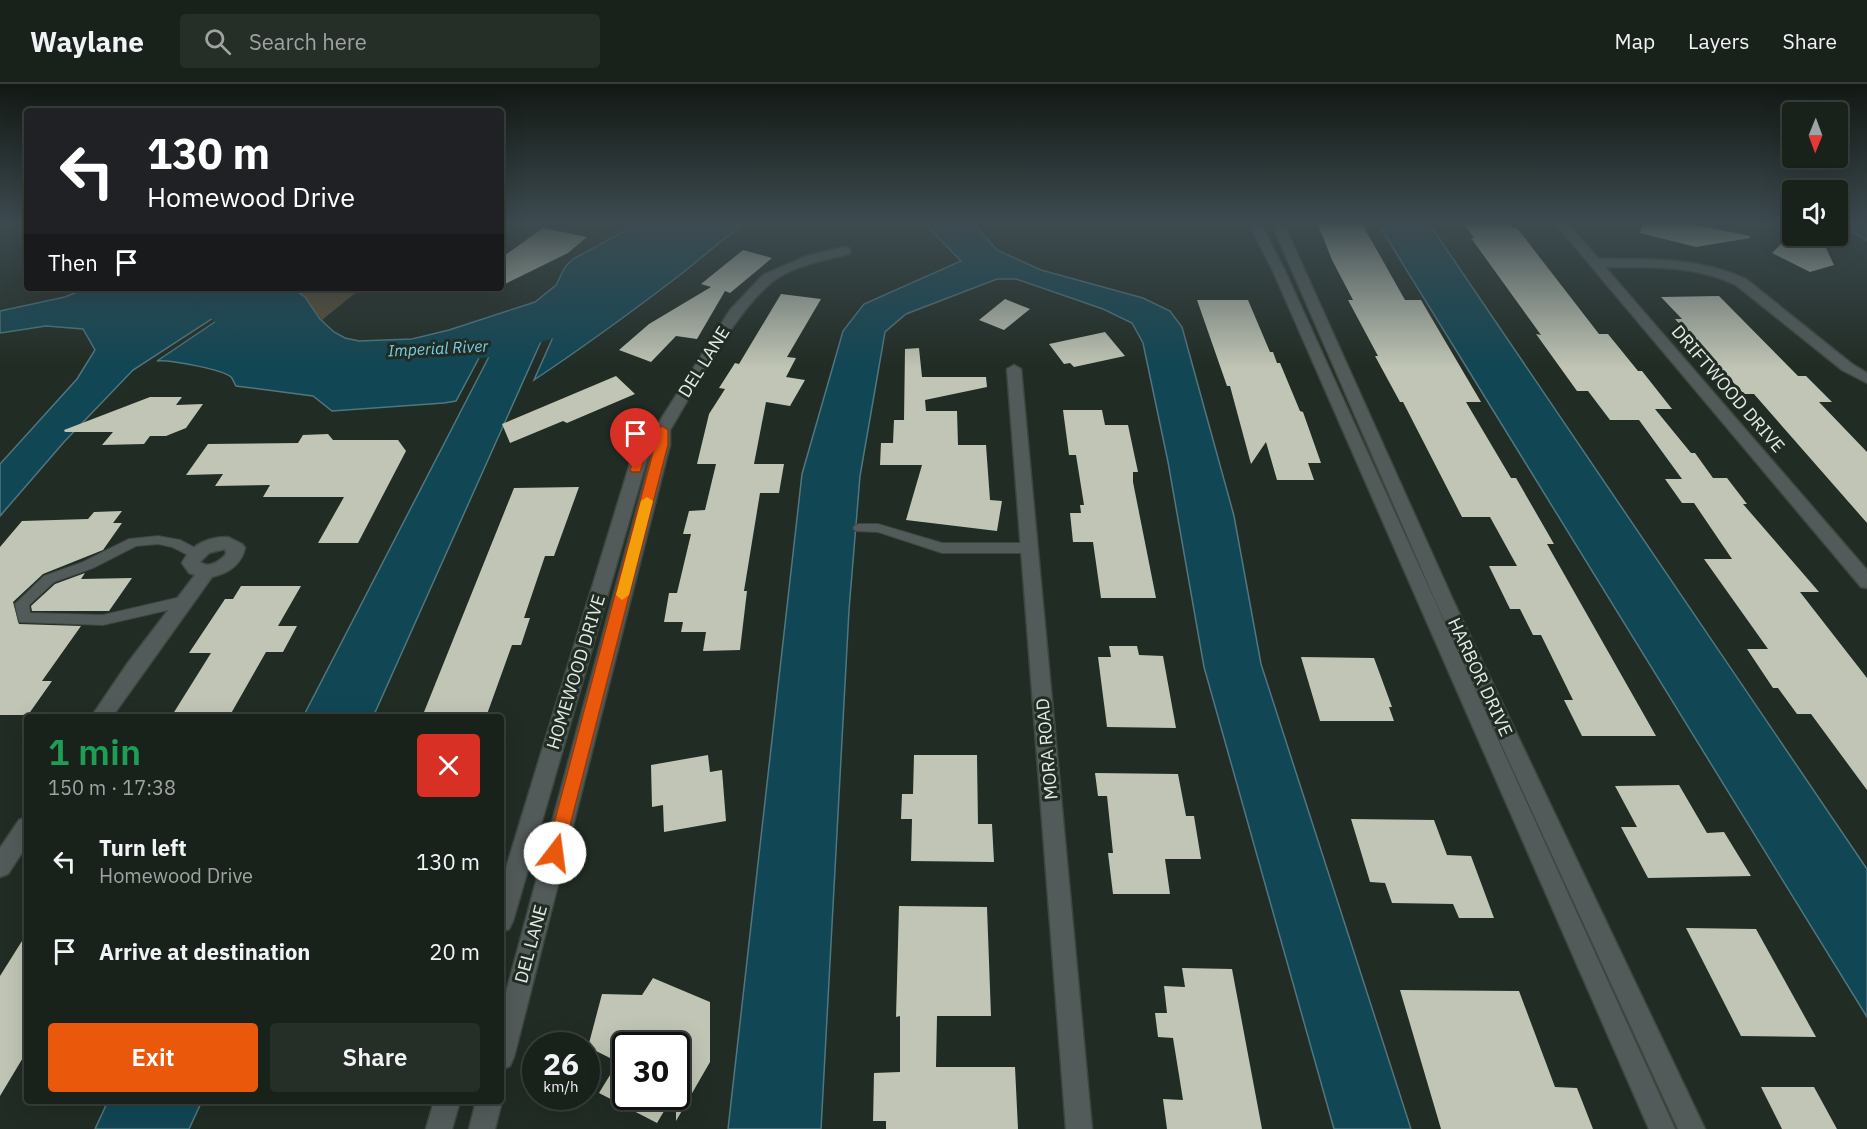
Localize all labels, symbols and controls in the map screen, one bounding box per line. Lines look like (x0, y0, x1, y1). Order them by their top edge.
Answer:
search box (180, 14, 600, 68)
text: Waylane (30, 23, 144, 60)
icon: search (201, 25, 234, 58)
text: Search here (249, 27, 367, 56)
text: Map (1615, 27, 1655, 55)
text: Layers (1688, 27, 1750, 55)
text: Share (1783, 27, 1837, 55)
north arrow (1782, 102, 1848, 168)
map controls (1782, 102, 1848, 246)
text: 130 m (147, 126, 270, 181)
icon: left (48, 132, 126, 210)
text: Homewood Drive (147, 179, 355, 214)
button: sound (1782, 180, 1848, 246)
icon: arrive (110, 246, 143, 279)
text: Then (48, 248, 98, 277)
street label: DRIFTWOOD DRIVE (1667, 320, 1790, 457)
street label: DEL LANE (673, 322, 735, 402)
water label: Imperial River (387, 335, 490, 361)
pin (610, 408, 661, 470)
icon: arrive (619, 417, 652, 450)
street label: HOMEWOOD DRIVE (541, 592, 610, 752)
street label: HARBOR DRIVE (1443, 614, 1518, 740)
street label: MORA ROAD (1031, 697, 1062, 801)
text: 1 min (48, 728, 141, 775)
button: close (417, 734, 480, 797)
text: 150 m · 17:38 (48, 774, 176, 801)
position arrow (523, 821, 587, 885)
text: Turn left (99, 833, 187, 862)
icon: left (48, 845, 81, 878)
text: 130 m (416, 847, 480, 876)
text: Homewood Drive (99, 862, 253, 889)
street label: DEL LANE (509, 902, 552, 985)
icon: arrive (48, 935, 81, 968)
text: Arrive at destination (99, 937, 310, 966)
text: 20 m (429, 937, 480, 966)
button: Exit (48, 1023, 258, 1092)
button: Share (270, 1023, 480, 1092)
speed limit sign: 30 (612, 1032, 690, 1110)
text: 26 (543, 1044, 579, 1083)
text: km/h (543, 1077, 579, 1096)

